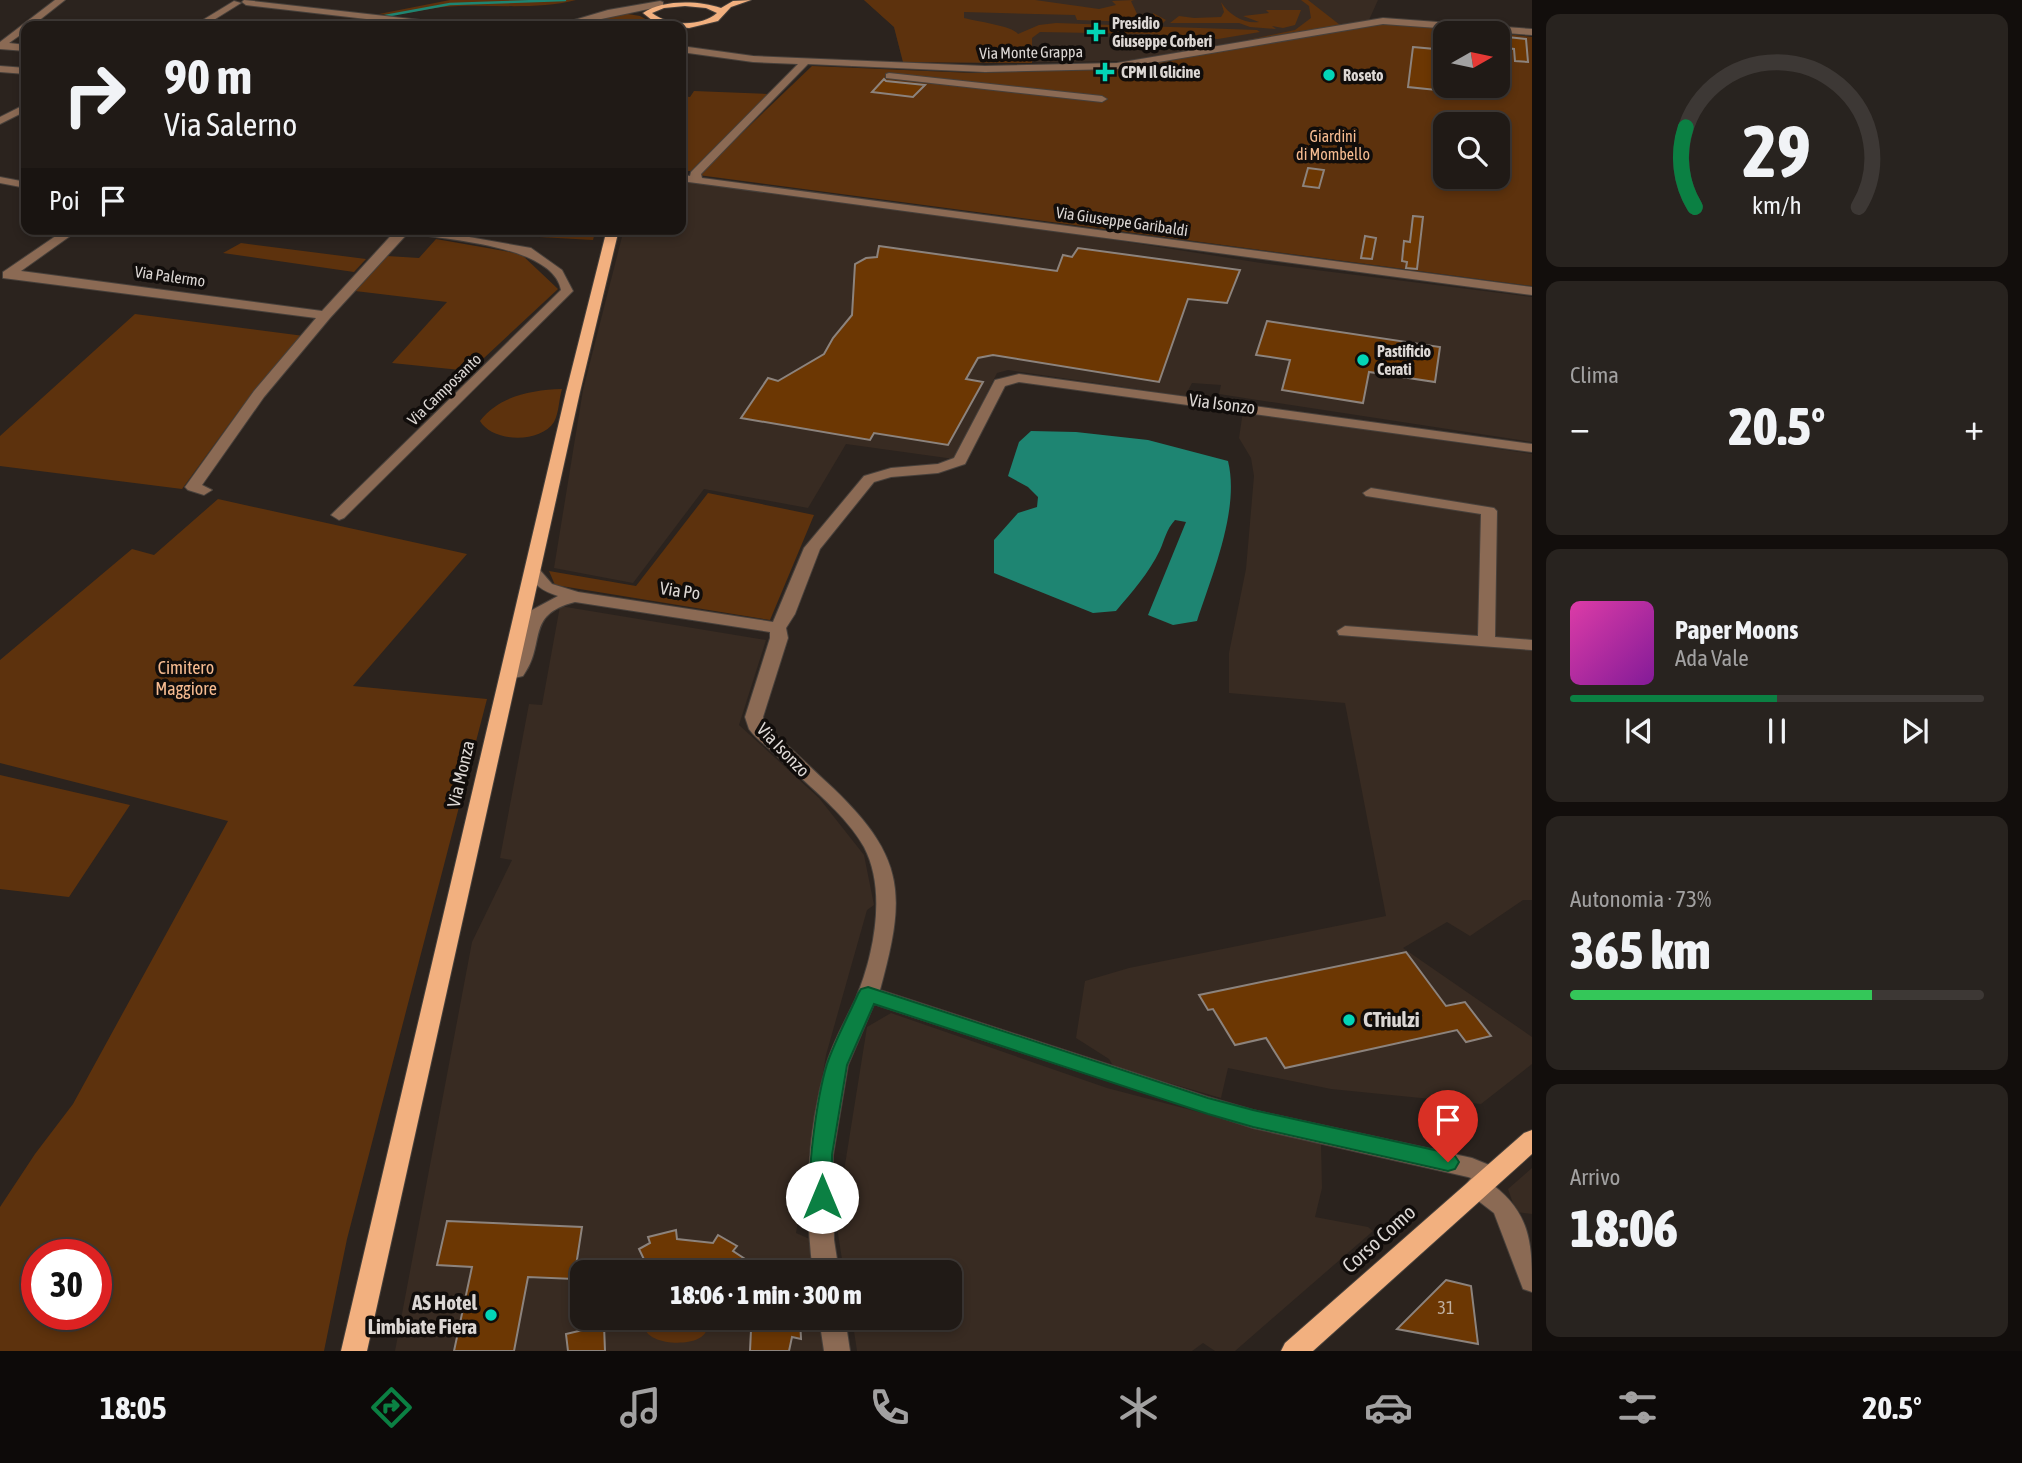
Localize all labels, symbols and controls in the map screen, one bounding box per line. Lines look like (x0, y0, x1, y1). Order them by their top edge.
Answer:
place label: Presidio Giuseppe Corberi (1112, 14, 1212, 50)
north arrow (1433, 21, 1510, 98)
map controls (1433, 21, 1510, 189)
marker: Presidio Giuseppe Corberi (1086, 22, 1106, 42)
street label: Via Monte Grappa (979, 42, 1083, 63)
text: 90 m (164, 48, 252, 104)
icon: right (49, 49, 140, 140)
marker: CPM Il Glicine (1095, 62, 1115, 82)
place label: CPM Il Glicine (1121, 63, 1201, 81)
place label: Roseto (1343, 66, 1384, 84)
marker: Roseto (1321, 67, 1337, 83)
text: Via Salerno (164, 106, 297, 143)
text: 29 (1743, 109, 1811, 192)
button: search (1433, 112, 1510, 189)
park label: Giardini di Mombello (1296, 127, 1370, 163)
icon: arrive (94, 182, 132, 220)
text: Poi (49, 186, 80, 216)
text: km/h (1752, 191, 1802, 219)
street label: Via Giuseppe Garibaldi (1055, 203, 1189, 240)
street label: Via Palermo (133, 262, 207, 290)
place label: Pastificio Cerati (1377, 342, 1432, 378)
street label: Via Camposanto (403, 349, 485, 429)
marker: Pastificio Cerati (1355, 352, 1371, 368)
text: Clima (1570, 362, 1619, 388)
street label: Via Isonzo (1188, 389, 1256, 418)
text: 20.5° (1729, 396, 1825, 456)
text: − (1570, 405, 1590, 448)
text: + (1964, 405, 1984, 448)
street label: Via Po (658, 577, 702, 604)
text: Paper Moons (1675, 615, 1798, 645)
text: Ada Vale (1675, 645, 1749, 671)
park label: Cimitero Maggiore (155, 657, 217, 699)
icon: previous (1620, 712, 1658, 750)
icon: pause (1758, 712, 1796, 750)
icon: next (1896, 712, 1934, 750)
street label: Via Isonzo (753, 718, 814, 781)
street label: Via Monza (443, 738, 478, 809)
text: Autonomia · 73% (1570, 886, 1711, 912)
text: 365 km (1570, 920, 1711, 980)
place label: CTriulzi (1363, 1007, 1420, 1031)
marker: CTriulzi (1341, 1012, 1357, 1028)
pin (1418, 1090, 1478, 1162)
icon: arrive (1429, 1101, 1467, 1139)
position arrow (785, 1160, 859, 1234)
text: Arrivo (1570, 1164, 1620, 1190)
text: 18:06 (1570, 1198, 1678, 1258)
street label: Corso Como (1337, 1199, 1420, 1277)
speed limit sign: 30 (21, 1239, 112, 1330)
text: 18:06 · 1 min · 300 m (670, 1280, 862, 1310)
place label: AS Hotel Limbiate Fiera (368, 1290, 477, 1338)
house number: 31 (1438, 1297, 1454, 1318)
marker: AS Hotel Limbiate Fiera (483, 1307, 499, 1323)
icon: directions (367, 1383, 416, 1432)
icon: music (616, 1383, 665, 1432)
icon: phone (865, 1383, 914, 1432)
icon: climate (1114, 1383, 1163, 1432)
icon: car (1364, 1383, 1413, 1432)
icon: filters (1613, 1383, 1662, 1432)
text: 18:05 (100, 1389, 167, 1426)
text: 20.5° (1862, 1389, 1922, 1426)

